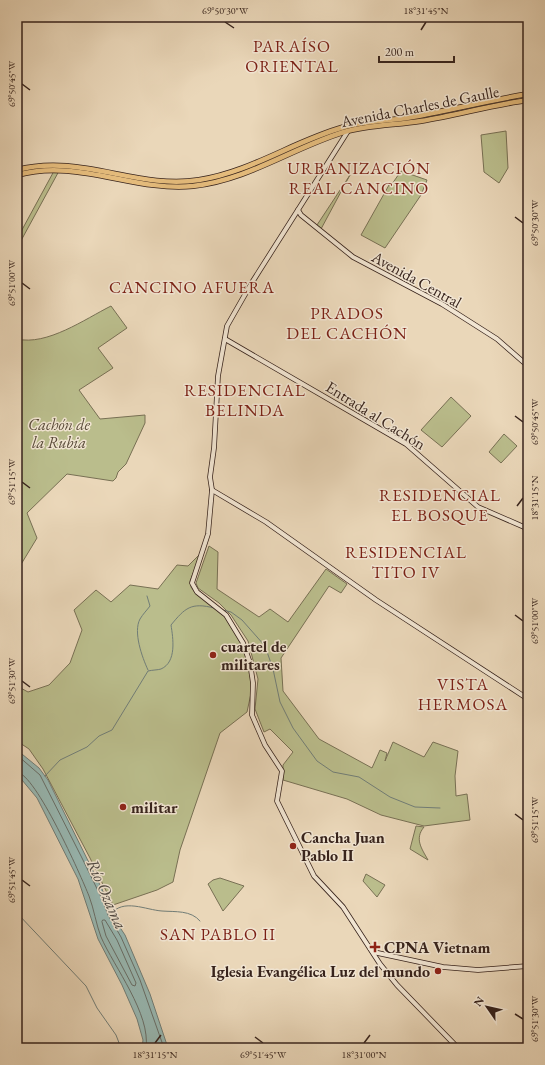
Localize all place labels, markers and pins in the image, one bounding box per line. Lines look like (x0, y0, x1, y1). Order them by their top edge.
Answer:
place label: cuartel de militares (221, 636, 287, 675)
marker: cuartel de militares (208, 650, 218, 660)
place label: militar (131, 797, 178, 818)
marker: militar (118, 802, 128, 812)
place label: Cancha Juan Pablo II (301, 827, 385, 866)
marker: Cancha Juan Pablo II (288, 841, 298, 851)
place label: CPNA Vietnam (384, 937, 490, 958)
marker: CPNA Vietnam (369, 941, 381, 953)
place label: Iglesia Evangélica Luz del mundo (211, 961, 430, 982)
marker: Iglesia Evangélica Luz del mundo (433, 966, 443, 976)

